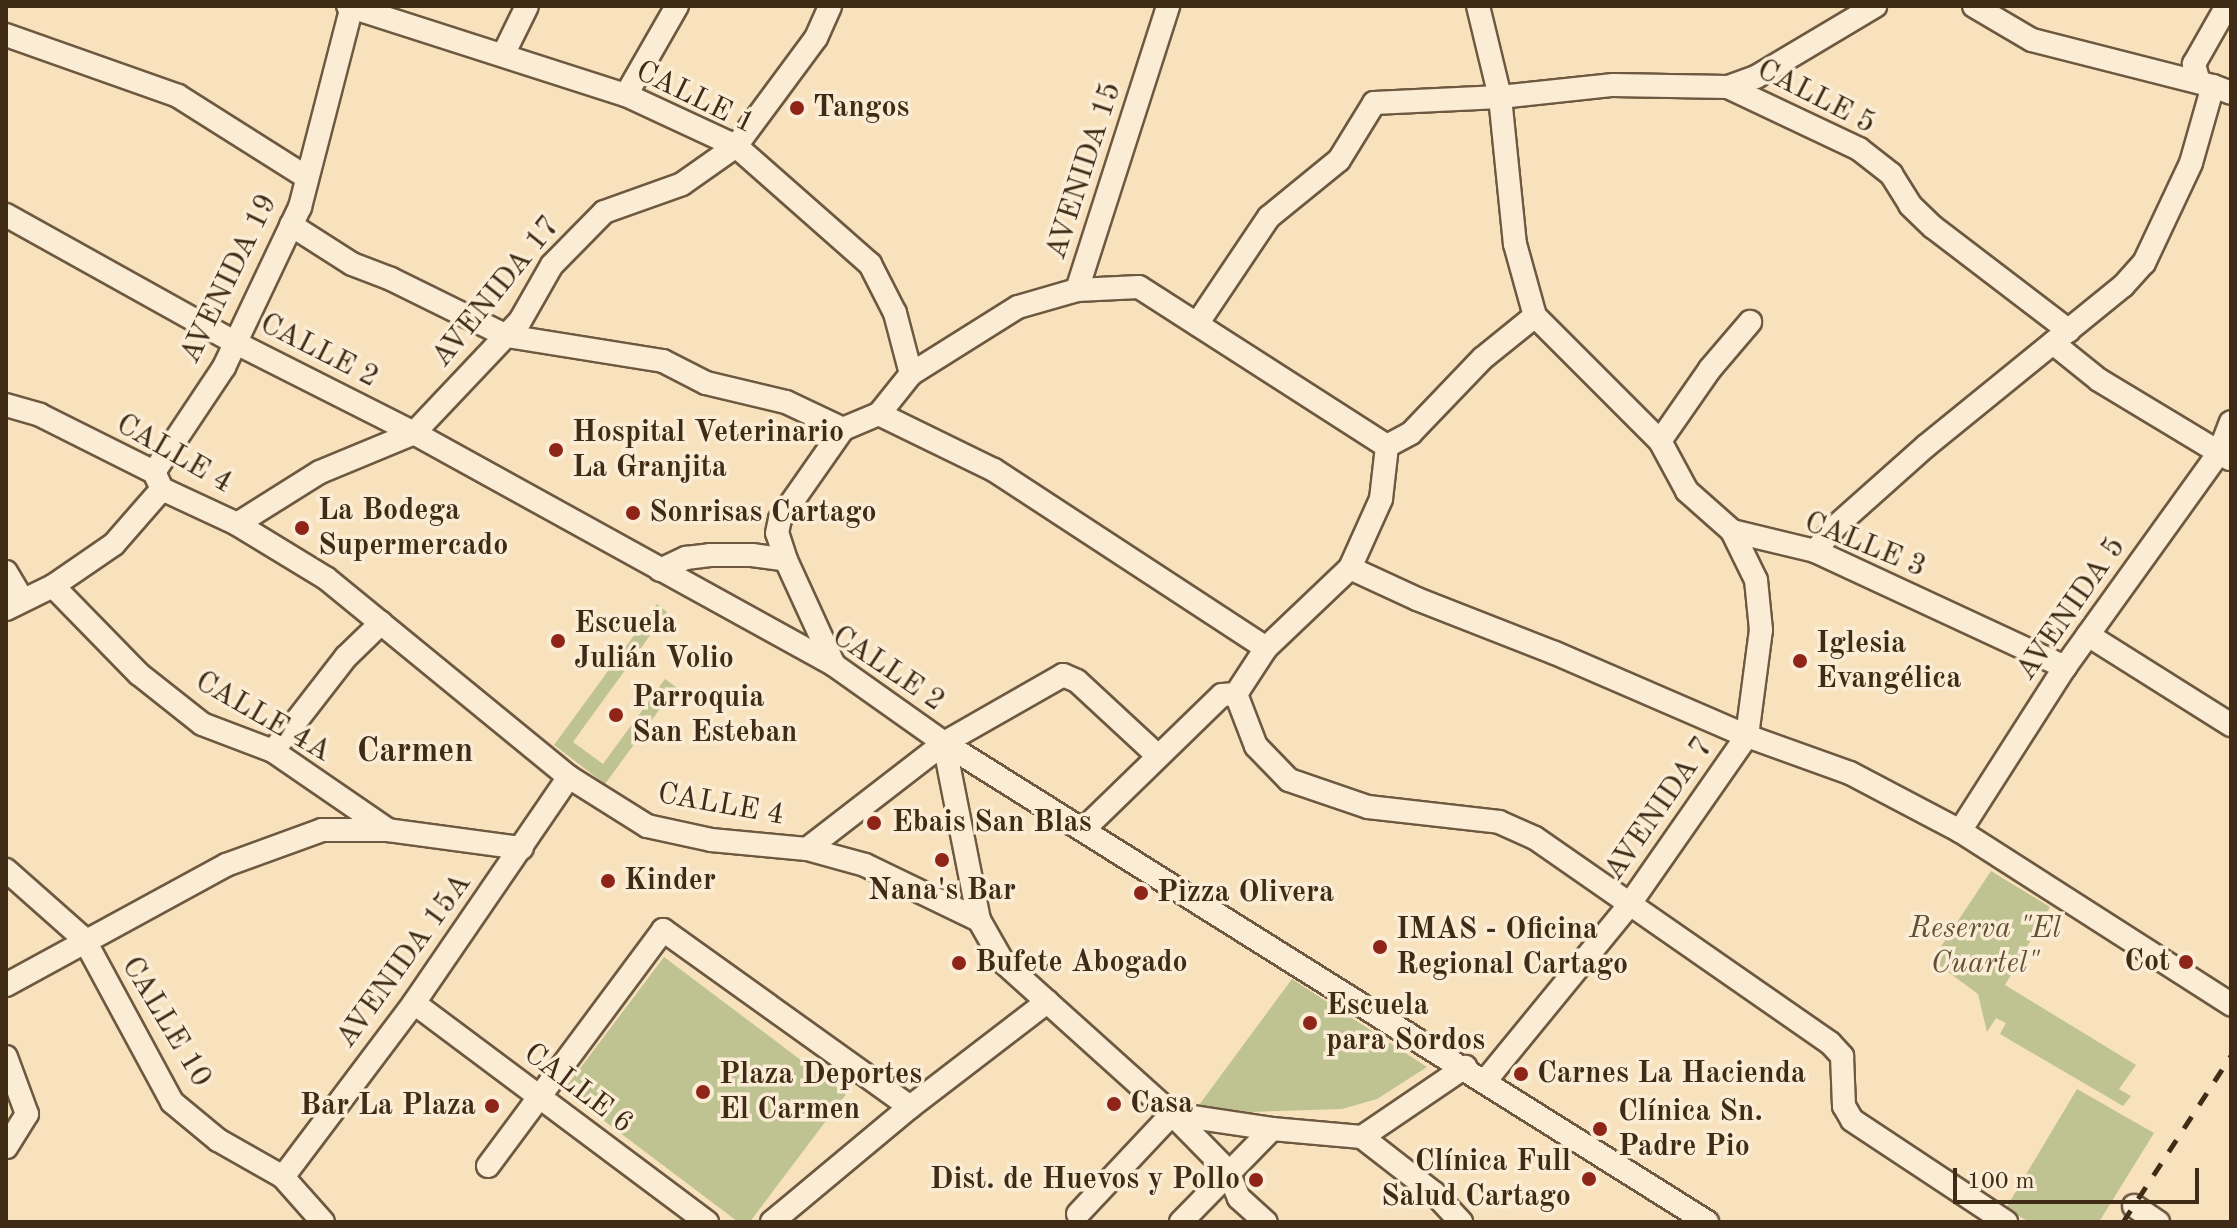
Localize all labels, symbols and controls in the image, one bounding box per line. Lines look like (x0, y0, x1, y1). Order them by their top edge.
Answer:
street label: CALLE 5 (1751, 52, 1881, 142)
street label: CALLE 1 (630, 54, 760, 142)
street label: AVENIDA 15 (1038, 78, 1130, 264)
place label: Tangos (813, 90, 909, 126)
marker: Tangos (788, 99, 806, 117)
street label: AVENIDA 19 (172, 188, 286, 370)
street label: AVENIDA 17 (424, 209, 568, 375)
street label: CALLE 2 (254, 306, 384, 396)
street label: CALLE 4 (110, 406, 238, 502)
place label: Hospital Veterinario La Granjita (572, 415, 844, 486)
marker: Hospital Veterinario La Granjita (547, 441, 565, 459)
place label: La Bodega Supermercado (318, 493, 508, 564)
place label: Sonrisas Cartago (649, 495, 877, 531)
marker: Sonrisas Cartago (624, 504, 642, 522)
street label: CALLE 3 (1799, 504, 1931, 586)
marker: La Bodega Supermercado (293, 519, 311, 537)
street label: AVENIDA 5 (2008, 530, 2134, 688)
place label: Escuela Julián Volio (574, 606, 734, 676)
street label: CALLE 2 (825, 618, 951, 720)
place label: Iglesia Evangélica (1816, 626, 1961, 696)
marker: Escuela Julián Volio (549, 632, 567, 650)
marker: Iglesia Evangélica (1791, 652, 1809, 670)
street label: CALLE 4A (189, 664, 337, 770)
place label: Parroquia San Esteban (632, 680, 797, 750)
marker: Parroquia San Esteban (607, 706, 625, 724)
street label: AVENIDA 7 (1596, 730, 1722, 888)
district label: Carmen (357, 733, 473, 773)
street label: CALLE 4 (655, 776, 787, 834)
place label: Ebais San Blas (892, 805, 1092, 841)
marker: Ebais San Blas (863, 812, 885, 834)
marker: Nana's Bar (933, 851, 951, 869)
place label: Kinder (624, 863, 716, 899)
street label: AVENIDA 15A (329, 867, 479, 1055)
marker: Kinder (599, 872, 617, 890)
place label: Nana's Bar (868, 873, 1016, 909)
place label: Pizza Olivera (1157, 875, 1334, 911)
marker: Pizza Olivera (1132, 884, 1150, 902)
park label: Reserva "El Cuartel" (1909, 911, 2061, 982)
place label: IMAS - Oficina Regional Cartago (1396, 912, 1628, 982)
marker: IMAS - Oficina Regional Cartago (1371, 938, 1389, 956)
place label: Cot (2124, 944, 2170, 980)
place label: Bufete Abogado (975, 945, 1188, 981)
street label: CALLE 10 (113, 950, 219, 1094)
marker: Cot (2177, 953, 2195, 971)
marker: Bufete Abogado (950, 954, 968, 972)
place label: Escuela para Sordos (1326, 988, 1485, 1058)
marker: Escuela para Sordos (1301, 1014, 1319, 1032)
street label: CALLE 6 (516, 1036, 640, 1142)
place label: Carnes La Hacienda (1537, 1056, 1806, 1092)
place label: Plaza Deportes El Carmen (719, 1057, 922, 1128)
marker: Carnes La Hacienda (1512, 1065, 1530, 1083)
marker: Plaza Deportes El Carmen (694, 1083, 712, 1101)
place label: Casa (1130, 1086, 1193, 1122)
place label: Bar La Plaza (300, 1088, 476, 1124)
place label: Clínica Sn. Padre Pio (1618, 1094, 1763, 1164)
marker: Casa (1105, 1095, 1123, 1113)
marker: Bar La Plaza (483, 1097, 501, 1115)
marker: Clínica Sn. Padre Pio (1589, 1118, 1611, 1140)
place label: Clínica Full Salud Cartago (1381, 1144, 1571, 1214)
scale bar (1957, 1152, 2203, 1202)
place label: Dist. de Huevos y Pollo (930, 1162, 1240, 1198)
marker: Clínica Full Salud Cartago (1578, 1168, 1600, 1190)
text: 100 m (1967, 1170, 2035, 1194)
marker: Dist. de Huevos y Pollo (1247, 1171, 1265, 1189)

